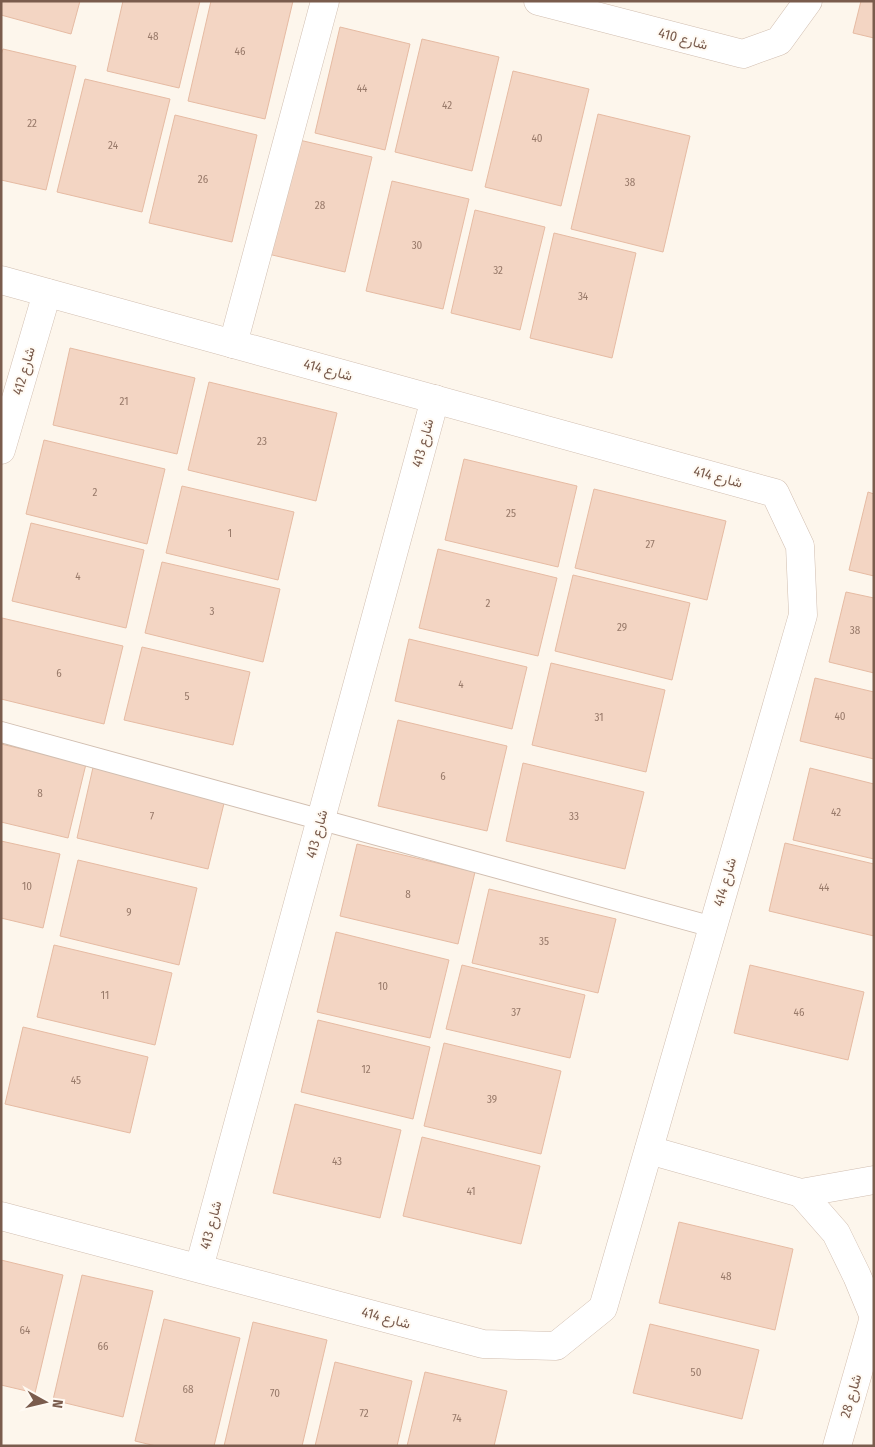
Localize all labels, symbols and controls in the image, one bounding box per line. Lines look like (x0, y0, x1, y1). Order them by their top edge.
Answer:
street label: شارع 410 (656, 24, 709, 56)
house number: 48 (148, 30, 159, 43)
house number: 46 (235, 45, 246, 58)
house number: 44 (357, 82, 368, 95)
house number: 42 (442, 99, 452, 112)
house number: 22 (27, 117, 37, 130)
house number: 40 (531, 132, 543, 145)
house number: 24 (108, 139, 119, 152)
house number: 26 (198, 173, 209, 186)
house number: 38 (625, 176, 636, 189)
house number: 28 (315, 199, 326, 212)
house number: 30 (412, 239, 423, 252)
house number: 32 (493, 264, 503, 277)
house number: 34 (578, 290, 589, 303)
street label: شارع 412 (9, 345, 41, 397)
street label: شارع 414 (301, 355, 354, 387)
house number: 21 (120, 395, 128, 408)
street label: شارع 413 (408, 417, 440, 470)
house number: 23 (257, 435, 267, 448)
street label: شارع 414 (691, 462, 744, 494)
house number: 2 (93, 486, 98, 499)
house number: 25 (506, 507, 516, 520)
house number: 1 (228, 527, 232, 540)
house number: 27 (645, 538, 655, 551)
house number: 4 (75, 570, 81, 583)
house number: 2 (486, 597, 491, 610)
house number: 3 (210, 605, 215, 618)
house number: 29 (617, 621, 627, 634)
house number: 38 (850, 624, 861, 637)
house number: 6 (56, 667, 62, 680)
house number: 4 (458, 678, 464, 691)
house number: 5 (184, 690, 190, 703)
house number: 40 (834, 710, 846, 723)
house number: 31 (595, 711, 604, 724)
house number: 6 (440, 770, 446, 783)
house number: 8 (37, 787, 43, 800)
house number: 42 (831, 806, 841, 819)
street label: شارع 413 (302, 808, 334, 861)
house number: 7 (150, 810, 155, 823)
house number: 33 (569, 810, 579, 823)
street label: شارع 414 (710, 856, 742, 909)
house number: 10 (22, 880, 32, 893)
house number: 44 (819, 881, 830, 894)
house number: 8 (405, 888, 411, 901)
house number: 9 (126, 906, 132, 919)
house number: 35 (539, 935, 549, 948)
house number: 10 (378, 980, 388, 993)
house number: 11 (101, 989, 109, 1002)
house number: 37 (511, 1006, 521, 1019)
house number: 46 (794, 1006, 805, 1019)
house number: 12 (361, 1063, 371, 1076)
house number: 45 (71, 1074, 81, 1087)
house number: 39 (487, 1093, 497, 1106)
house number: 43 (332, 1155, 342, 1168)
house number: 41 (466, 1185, 476, 1198)
street label: شارع 413 (196, 1199, 228, 1252)
house number: 48 (721, 1270, 732, 1283)
street label: شارع 414 (359, 1303, 412, 1335)
house number: 64 (20, 1324, 31, 1337)
house number: 66 (98, 1340, 109, 1353)
house number: 50 (691, 1366, 702, 1379)
street label: شارع 28 (837, 1372, 867, 1420)
north arrow (20, 1377, 70, 1427)
house number: 68 (183, 1383, 194, 1396)
house number: 70 (270, 1387, 280, 1400)
text: N (48, 1398, 66, 1409)
house number: 72 (359, 1407, 369, 1420)
house number: 74 (452, 1412, 462, 1425)

